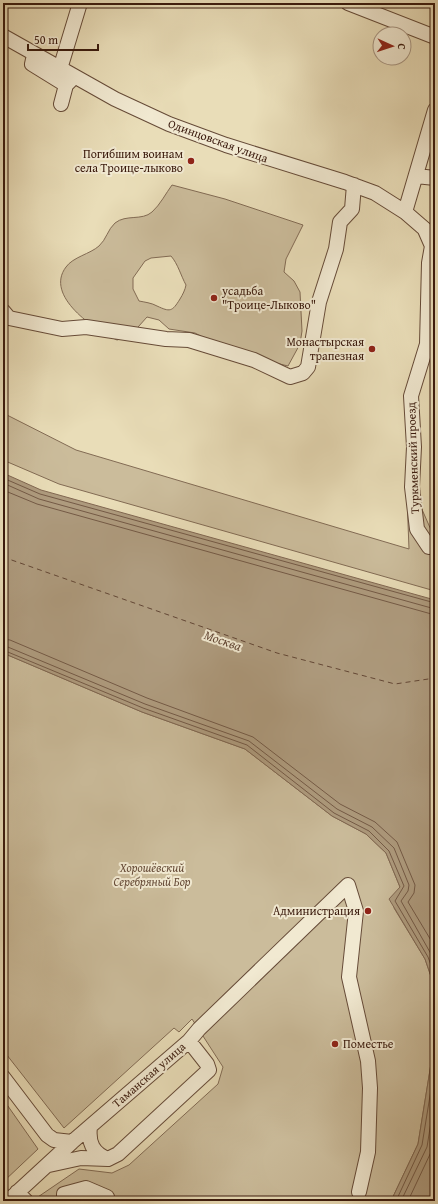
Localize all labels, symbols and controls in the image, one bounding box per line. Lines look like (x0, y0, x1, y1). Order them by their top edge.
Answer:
scale bar (28, 26, 98, 52)
north arrow (372, 26, 412, 66)
text: 50 m (34, 31, 58, 48)
text: С (394, 43, 410, 50)
street label: Одинцовская улица (166, 115, 271, 167)
place label: Погибшим воинам села Троице-лыково (75, 145, 183, 176)
marker: Погибшим воинам села Троице-лыково (186, 156, 196, 166)
place label: усадьба "Троице-Лыково" (221, 282, 316, 313)
marker: усадьба "Троице-Лыково" (209, 293, 219, 303)
place label: Монастырская трапезная (286, 333, 364, 364)
marker: Монастырская трапезная (367, 344, 377, 354)
street label: Туркменский проезд (402, 401, 423, 514)
water label: Москва (202, 625, 244, 656)
park label: Хорошёвский Серебряный Бор (113, 859, 191, 890)
place label: Администрация (273, 902, 360, 919)
marker: Администрация (363, 906, 373, 916)
place label: Поместье (343, 1035, 394, 1052)
street label: Таманская улица (108, 1038, 189, 1111)
marker: Поместье (330, 1039, 340, 1049)

